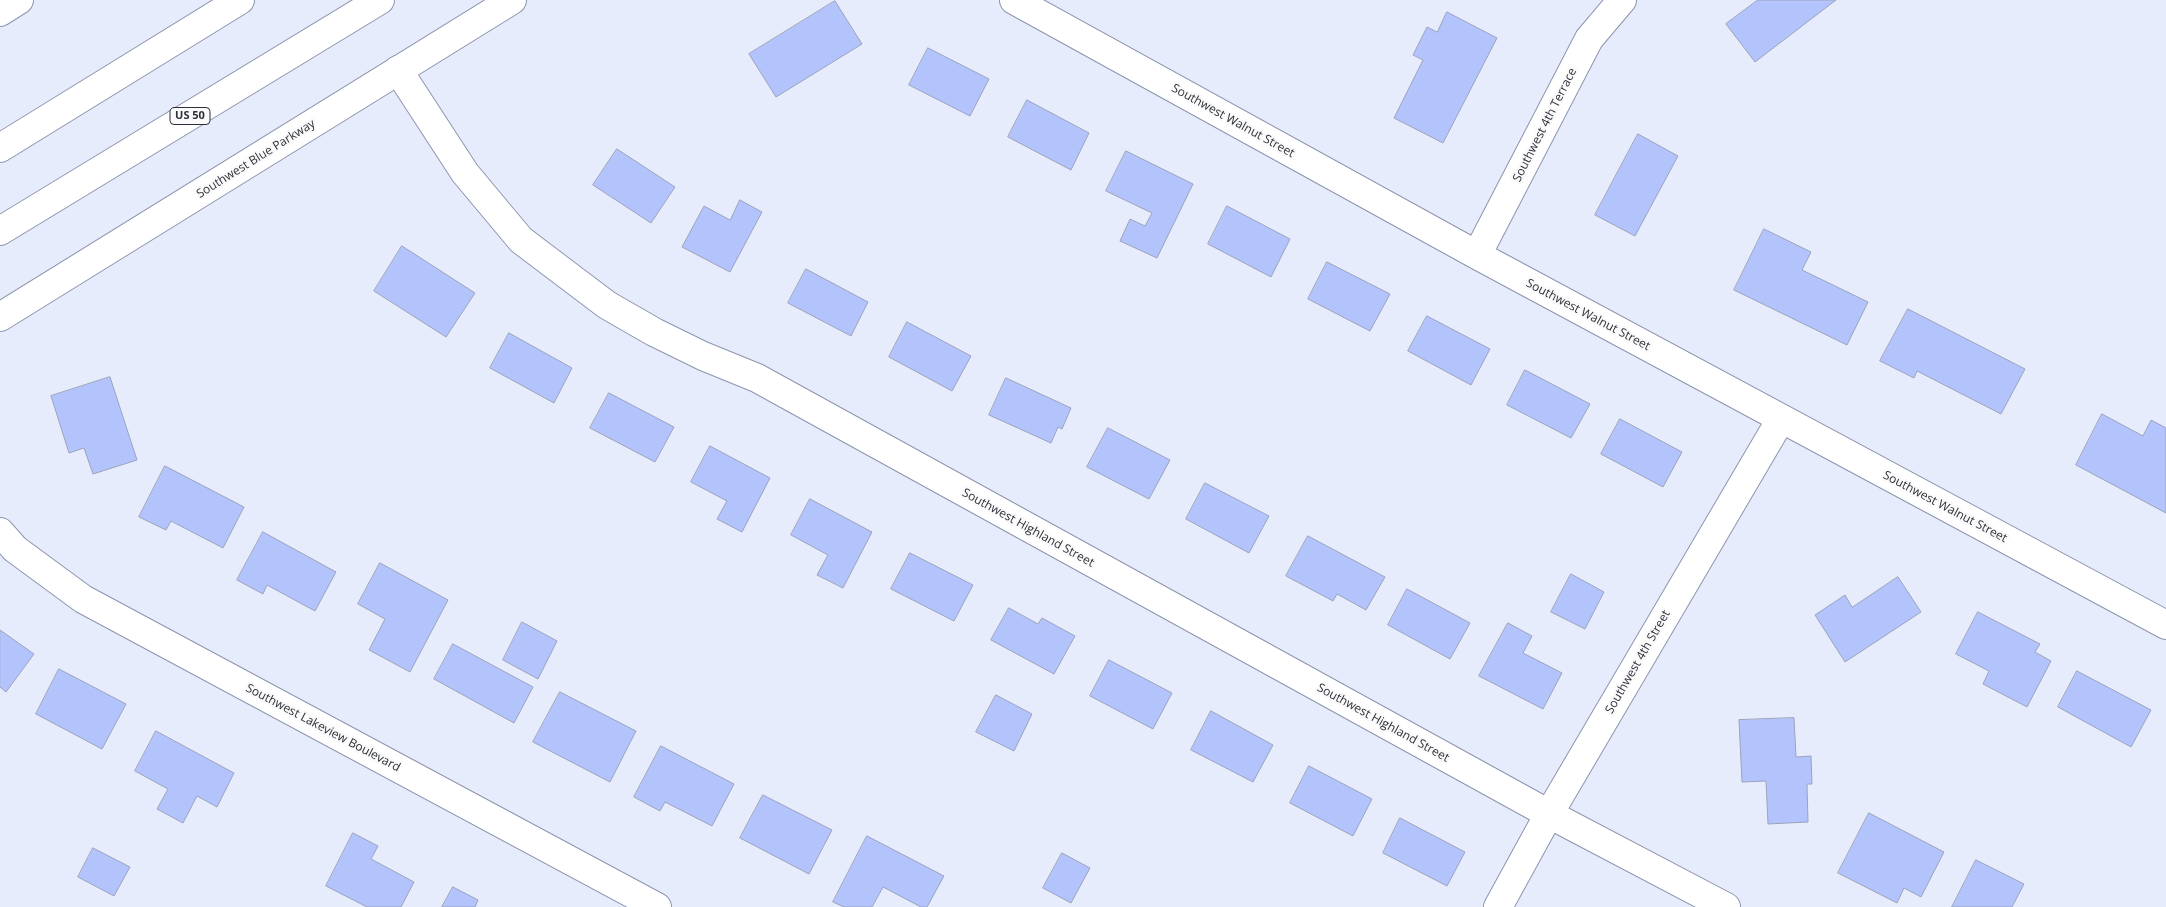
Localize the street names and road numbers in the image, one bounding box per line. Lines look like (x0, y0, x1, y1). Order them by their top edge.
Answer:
street label: Southwest 4th Terrace (1510, 66, 1580, 184)
street label: Southwest Walnut Street (1169, 81, 1297, 161)
road number: US 50 (170, 108, 210, 124)
street label: Southwest Blue Parkway (194, 117, 318, 201)
street label: Southwest Walnut Street (1524, 276, 1652, 354)
street label: Southwest Walnut Street (1881, 468, 2009, 546)
street label: Southwest Highland Street (959, 486, 1097, 570)
street label: Southwest 4th Street (1602, 608, 1674, 716)
street label: Southwest Lakeview Boulevard (243, 681, 403, 775)
street label: Southwest Highland Street (1314, 681, 1452, 765)

